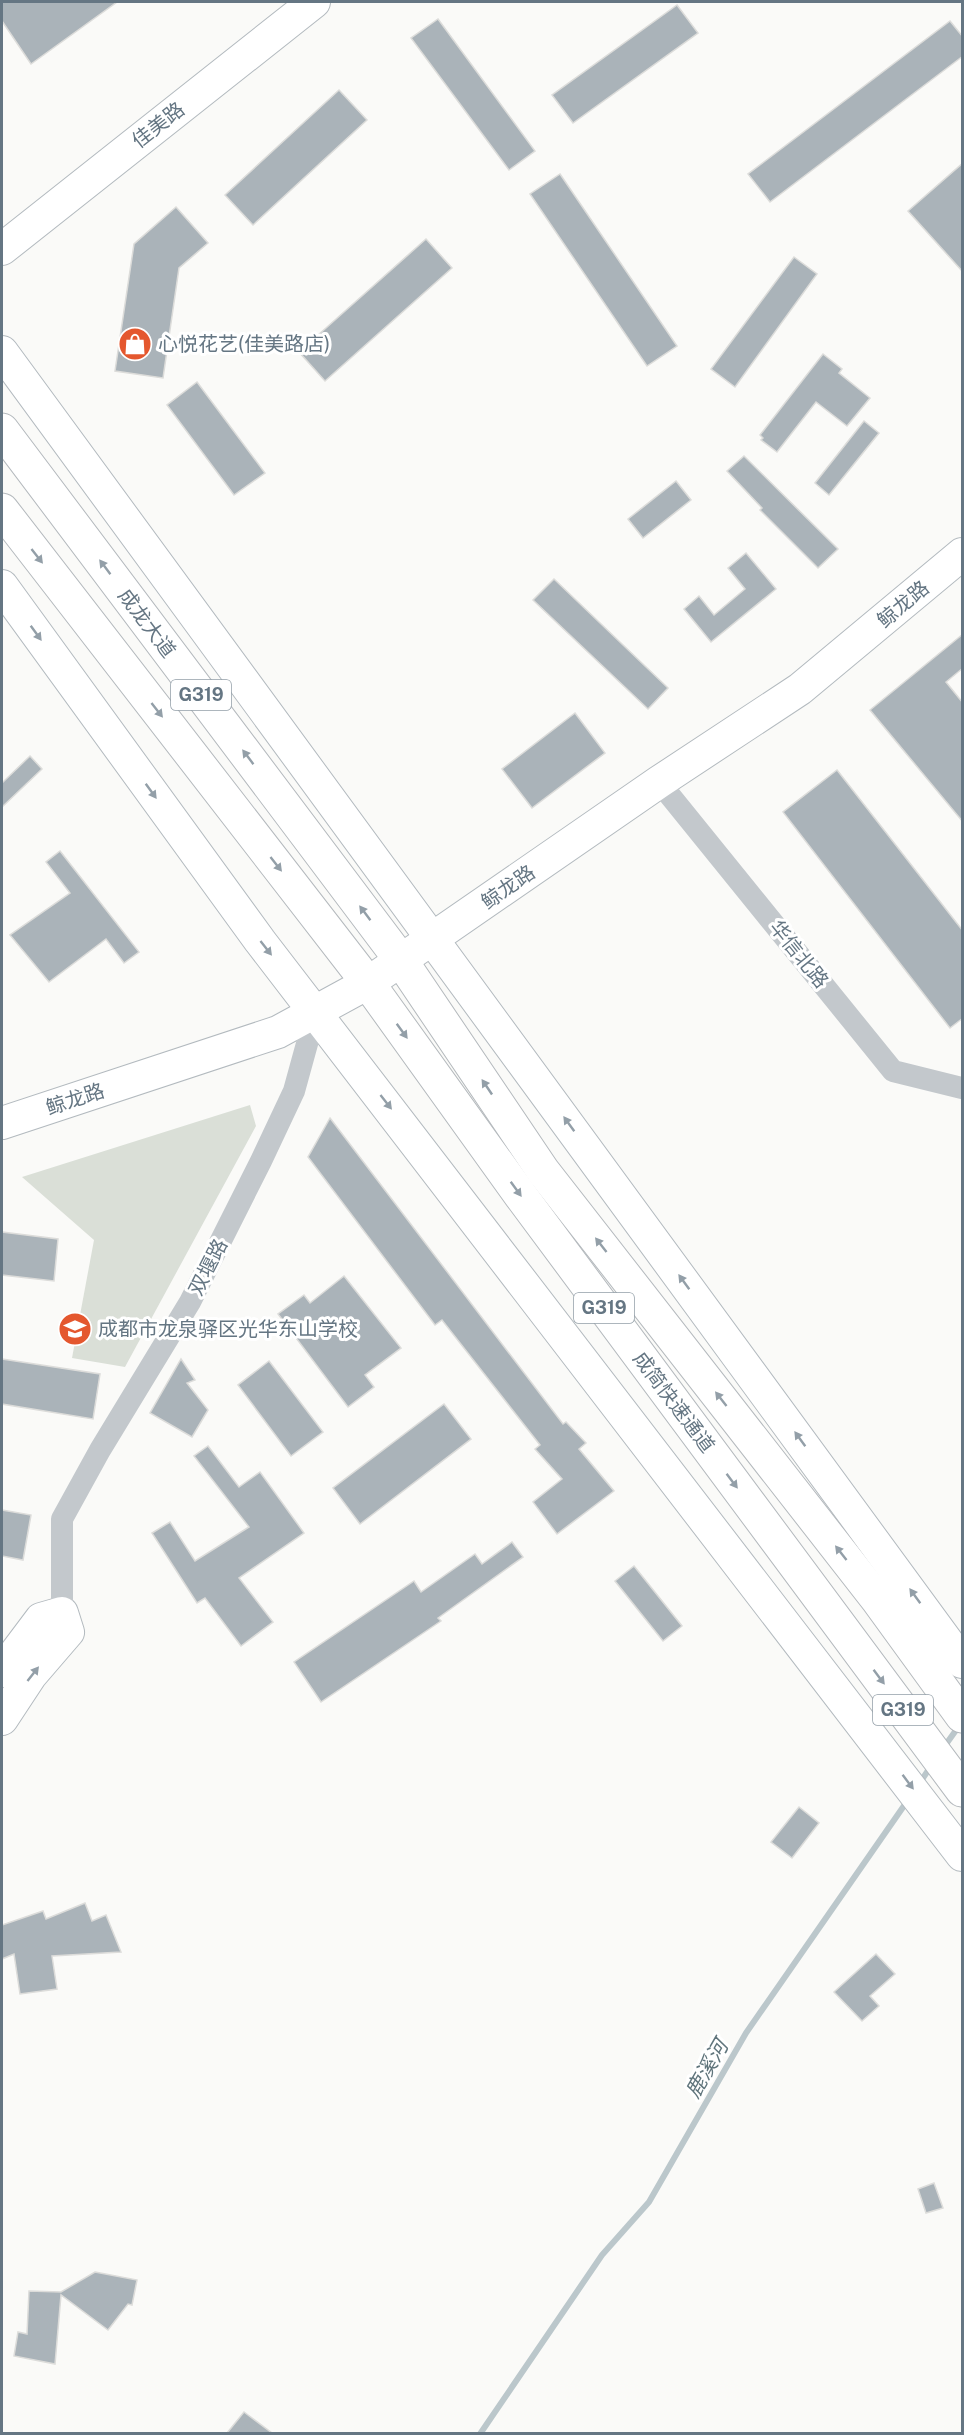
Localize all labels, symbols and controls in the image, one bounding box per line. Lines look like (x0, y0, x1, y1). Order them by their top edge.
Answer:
street label: 佳美路 (127, 97, 189, 153)
shop icon: 心悦花艺(佳美路店) (117, 326, 153, 362)
place label: 心悦花艺(佳美路店) (158, 332, 330, 356)
one-way arrow (31, 548, 44, 564)
one-way arrow (99, 560, 111, 576)
street label: 鲸龙路 (872, 576, 934, 632)
street label: 成龙大道 (113, 584, 181, 662)
one-way arrow (30, 626, 42, 641)
road number: G319 (171, 680, 231, 710)
one-way arrow (150, 702, 163, 718)
one-way arrow (242, 749, 254, 764)
one-way arrow (145, 782, 157, 798)
one-way arrow (270, 856, 283, 872)
street label: 鲸龙路 (477, 860, 539, 914)
one-way arrow (359, 905, 371, 920)
street label: 华信北路 (765, 915, 833, 993)
one-way arrow (260, 940, 273, 956)
one-way arrow (396, 1022, 408, 1038)
street label: 鲸龙路 (43, 1078, 107, 1120)
one-way arrow (481, 1080, 493, 1096)
one-way arrow (380, 1094, 392, 1110)
one-way arrow (563, 1117, 575, 1133)
one-way arrow (510, 1181, 522, 1197)
street label: 双堰路 (184, 1235, 232, 1299)
one-way arrow (595, 1237, 608, 1253)
one-way arrow (679, 1274, 691, 1289)
road number: G319 (574, 1293, 634, 1323)
school or university icon: 成都市龙泉驿区光华东山学校 (57, 1311, 93, 1347)
place label: 成都市龙泉驿区光华东山学校 (98, 1317, 358, 1341)
street label: 成简快速通道 (628, 1347, 720, 1457)
one-way arrow (715, 1391, 727, 1407)
one-way arrow (794, 1432, 806, 1447)
one-way arrow (726, 1473, 738, 1488)
one-way arrow (835, 1545, 847, 1560)
one-way arrow (909, 1589, 921, 1605)
one-way arrow (26, 1666, 39, 1682)
one-way arrow (872, 1670, 884, 1685)
road number: G319 (873, 1695, 933, 1725)
one-way arrow (902, 1774, 914, 1790)
water label: 鹿溪河 (680, 2032, 735, 2102)

